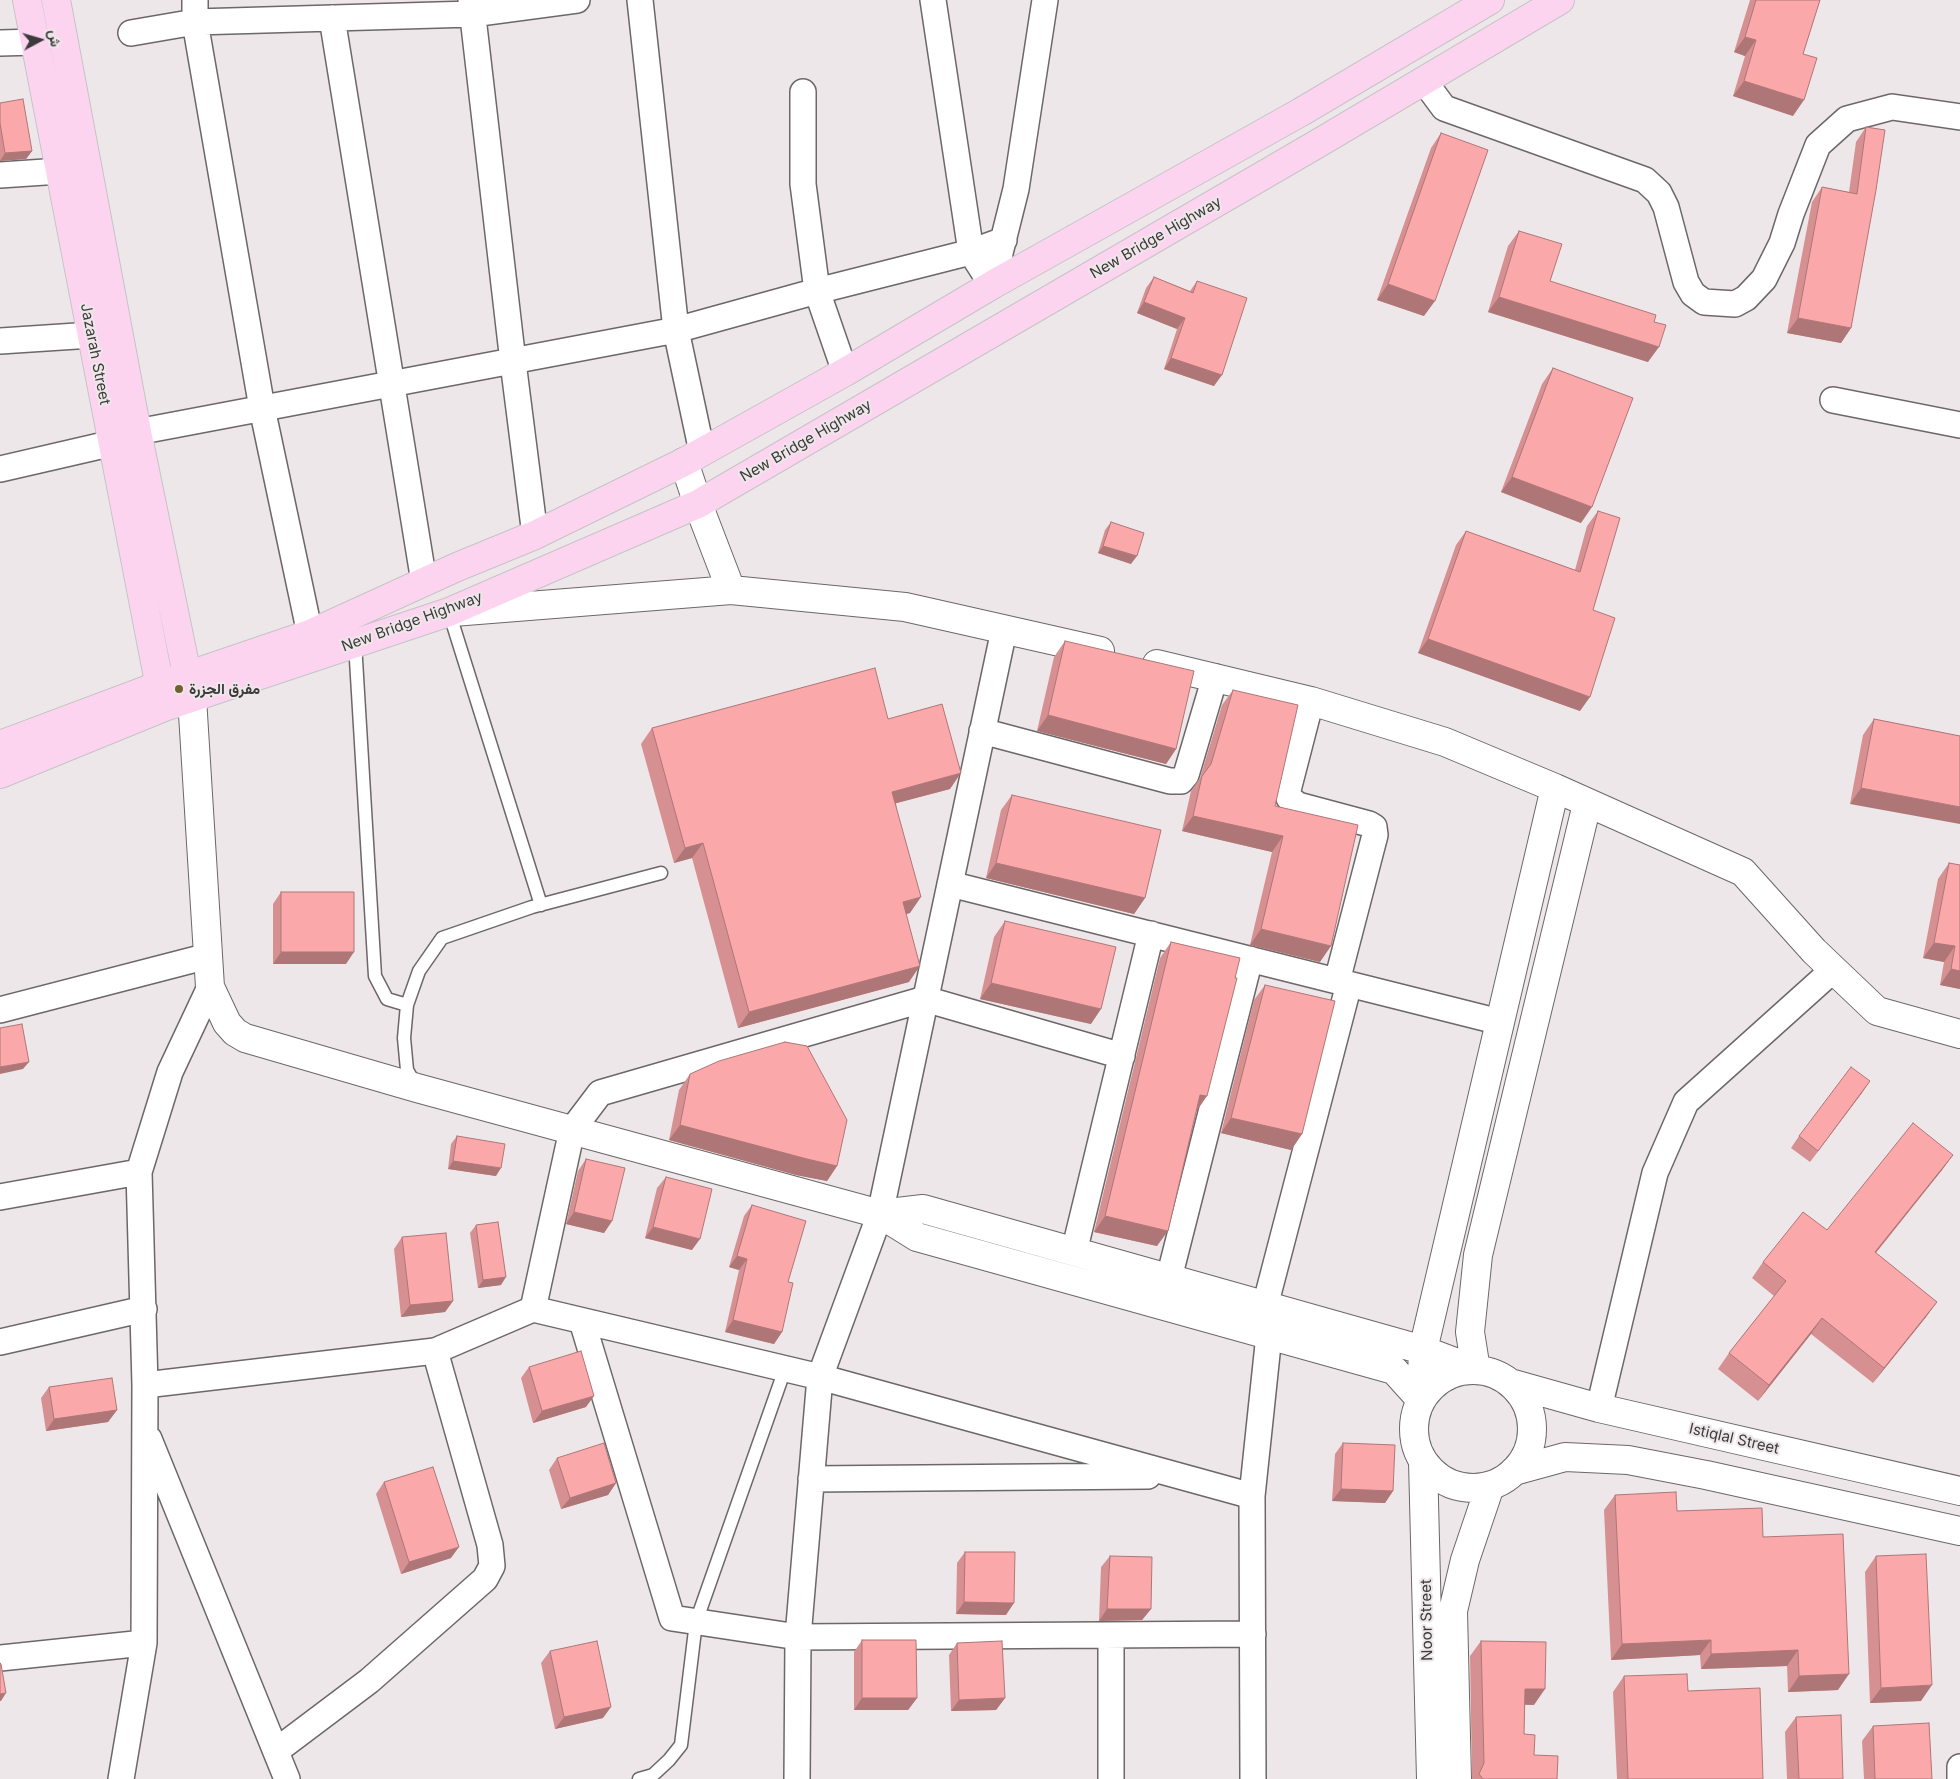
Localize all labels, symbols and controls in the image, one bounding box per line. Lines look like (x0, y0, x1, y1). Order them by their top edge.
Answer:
north arrow (15, 15, 65, 65)
text: ش (46, 29, 65, 48)
street label: New Bridge Highway (1087, 193, 1225, 283)
street label: Jazarah Street (76, 302, 114, 406)
street label: New Bridge Highway (737, 396, 875, 486)
street label: New Bridge Highway (339, 588, 485, 656)
place label: مفرق الجزرة (189, 680, 260, 698)
marker: مفرق الجزرة (173, 683, 185, 695)
street label: Istiqlal Street (1687, 1420, 1781, 1458)
street label: Noor Street (1417, 1579, 1437, 1661)

